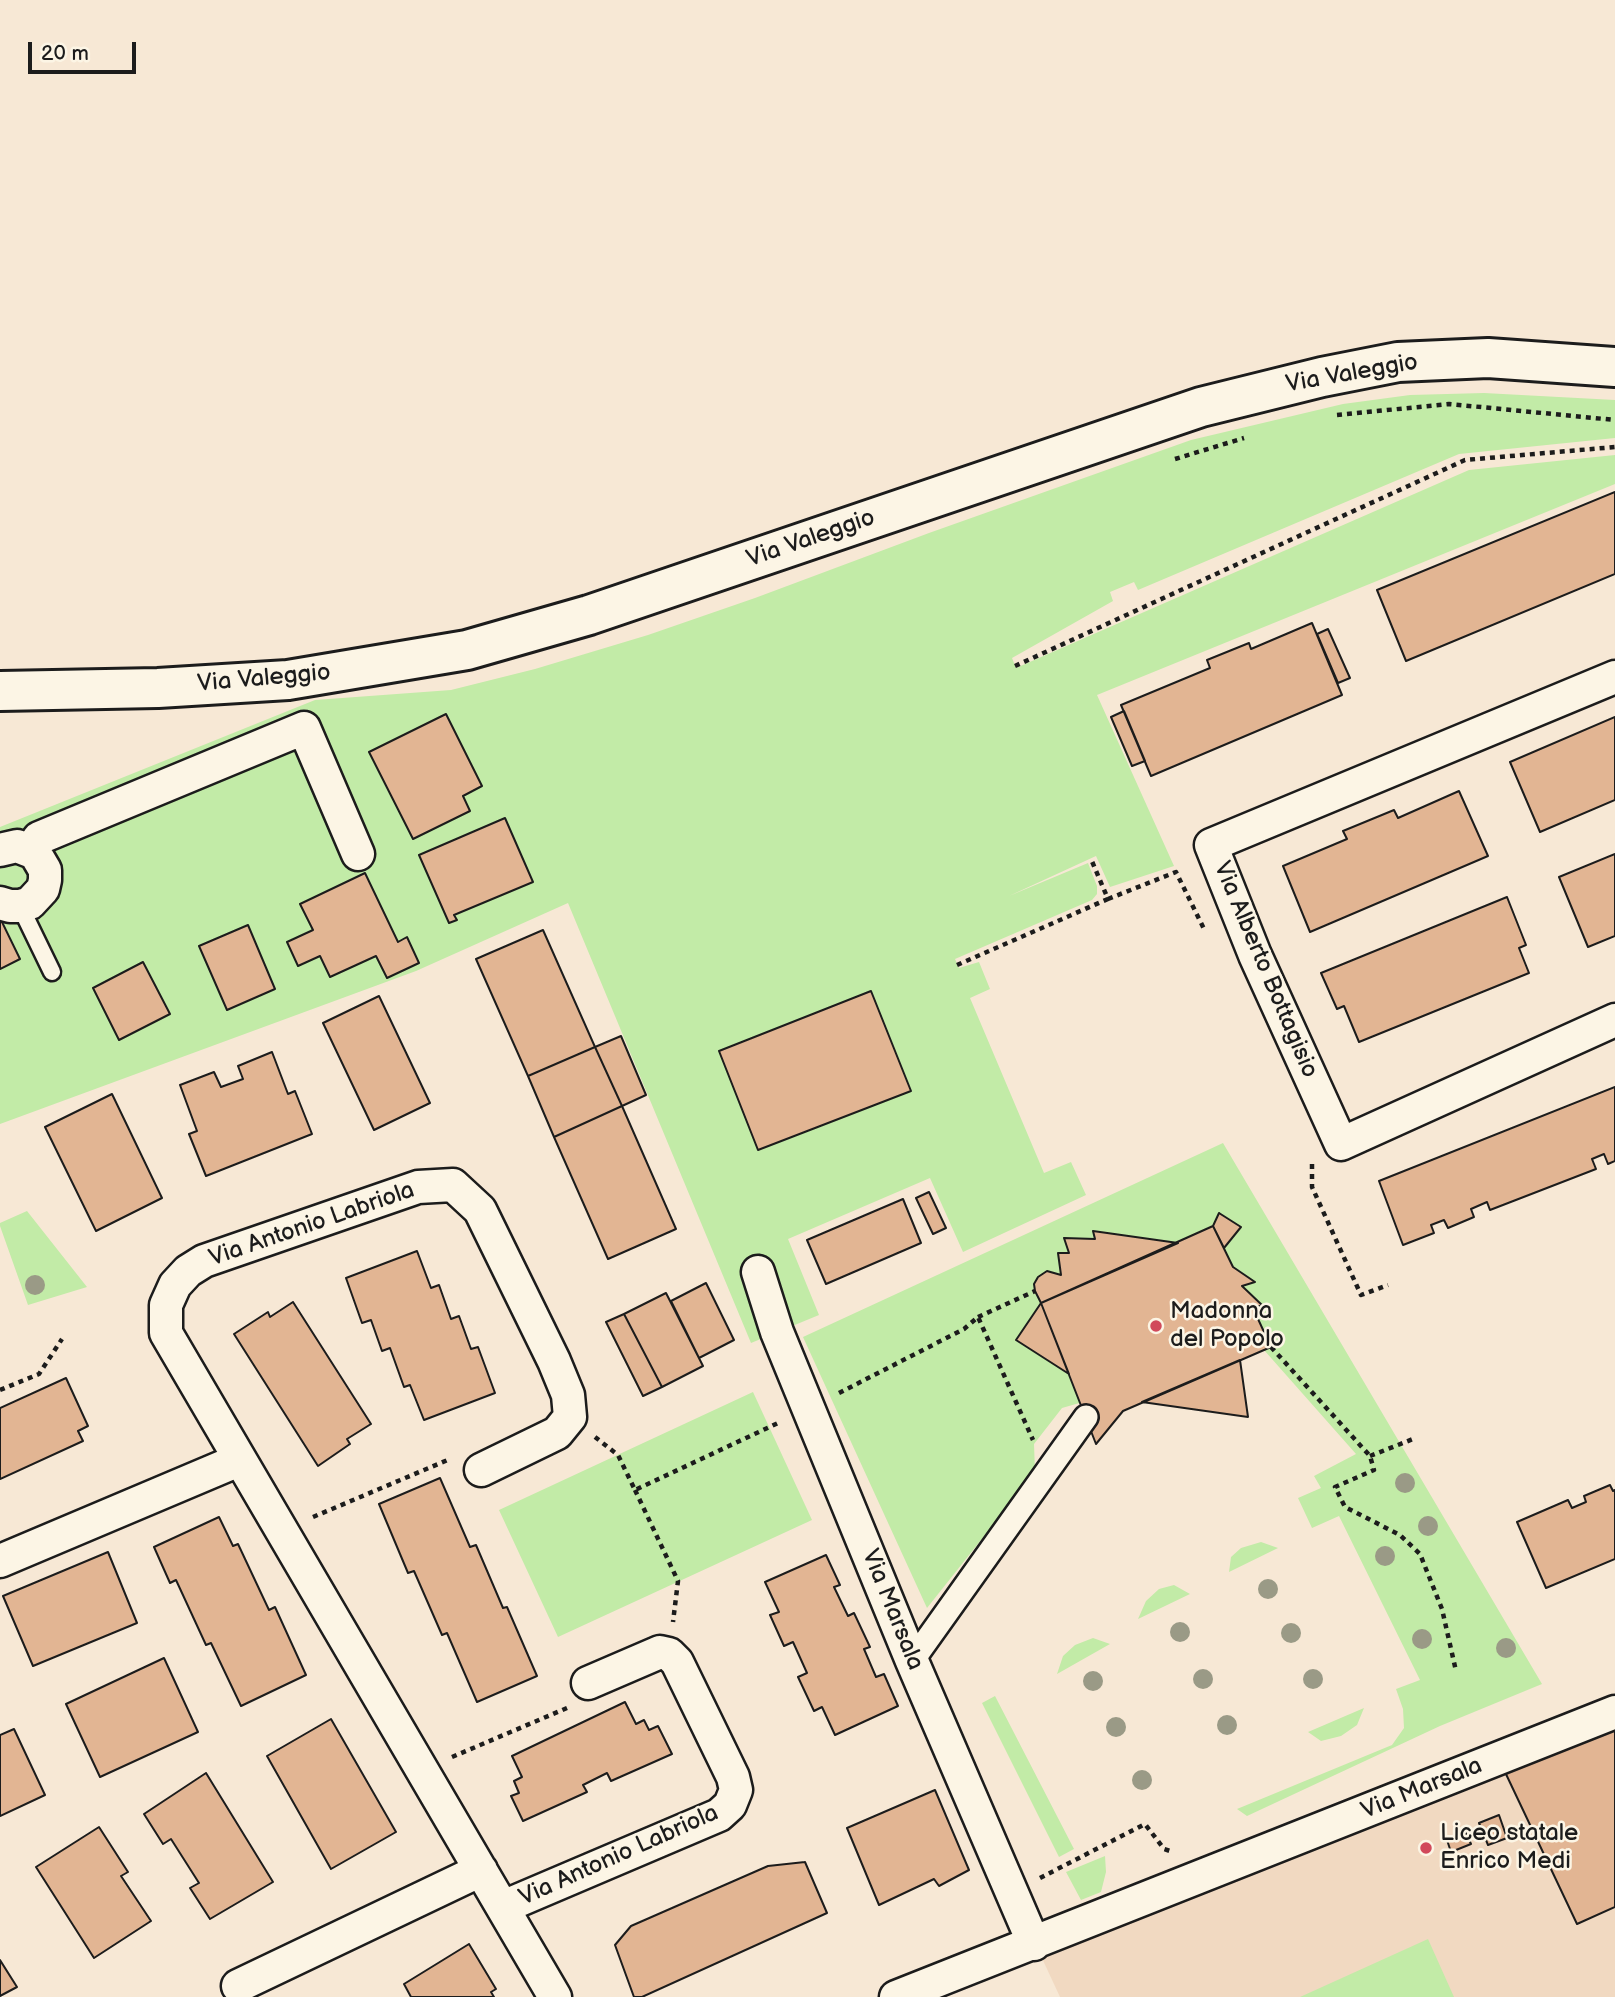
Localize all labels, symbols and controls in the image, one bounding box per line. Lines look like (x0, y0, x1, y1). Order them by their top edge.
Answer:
scale bar (32, 28, 140, 72)
text: 20 m (41, 41, 89, 66)
street label: Via Valeggio (1284, 348, 1420, 400)
street label: Via Valeggio (743, 504, 879, 574)
street label: Via Valeggio (196, 659, 332, 699)
street label: Via Alberto Bottagisio (1206, 858, 1324, 1082)
street label: Via Antonio Labriola (206, 1176, 418, 1274)
place label: Madonna del Popolo (1170, 1298, 1284, 1354)
marker: Madonna del Popolo (1148, 1318, 1164, 1334)
street label: Via Marsala (855, 1545, 929, 1675)
street label: Via Marsala (1357, 1752, 1487, 1826)
street label: Via Antonio Labriola (515, 1799, 723, 1913)
place label: Liceo statale Enrico Medi (1440, 1820, 1578, 1876)
marker: Liceo statale Enrico Medi (1418, 1840, 1434, 1856)

